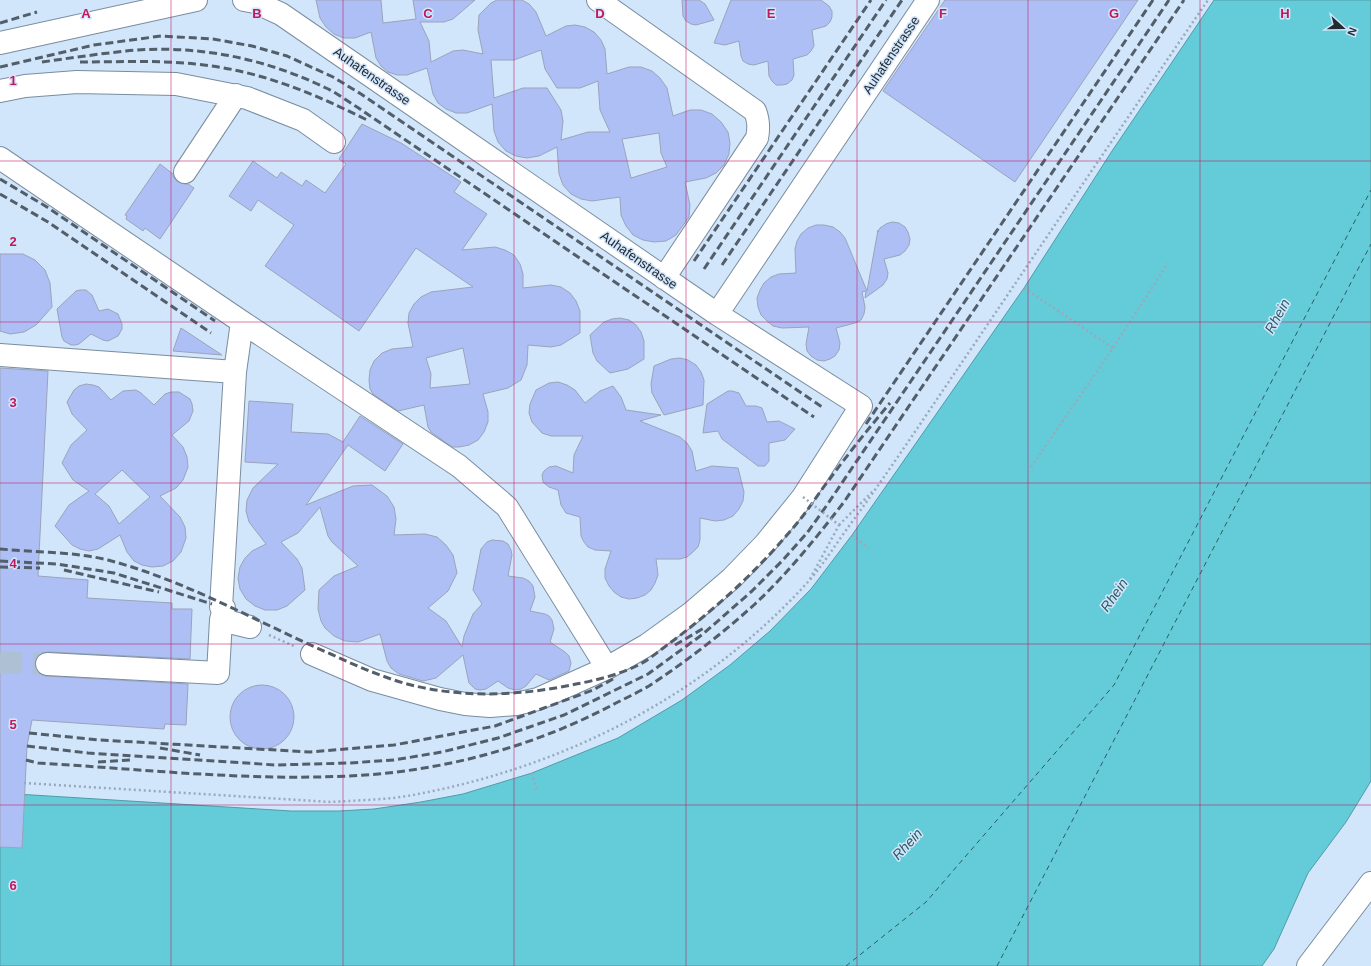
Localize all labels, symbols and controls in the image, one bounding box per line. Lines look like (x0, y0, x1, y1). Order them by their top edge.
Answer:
text: A (81, 6, 91, 21)
text: B (252, 6, 262, 21)
text: C (423, 6, 433, 21)
text: D (595, 6, 605, 21)
text: E (767, 6, 776, 21)
text: F (939, 6, 947, 21)
text: G (1109, 6, 1119, 21)
text: H (1280, 6, 1290, 21)
north arrow (1323, 8, 1363, 48)
street label: Auhafenstrasse (860, 13, 922, 97)
text: N (1345, 26, 1359, 37)
street label: Auhafenstrasse (331, 44, 413, 108)
text: 1 (9, 73, 17, 88)
street label: Auhafenstrasse (598, 228, 680, 292)
text: 2 (9, 234, 17, 249)
water label: Rhein (1261, 296, 1293, 336)
text: 3 (9, 395, 17, 410)
text: 4 (9, 556, 17, 571)
water label: Rhein (1097, 575, 1131, 615)
text: 5 (9, 717, 17, 732)
water label: Rhein (889, 825, 925, 863)
text: 6 (9, 878, 17, 893)

